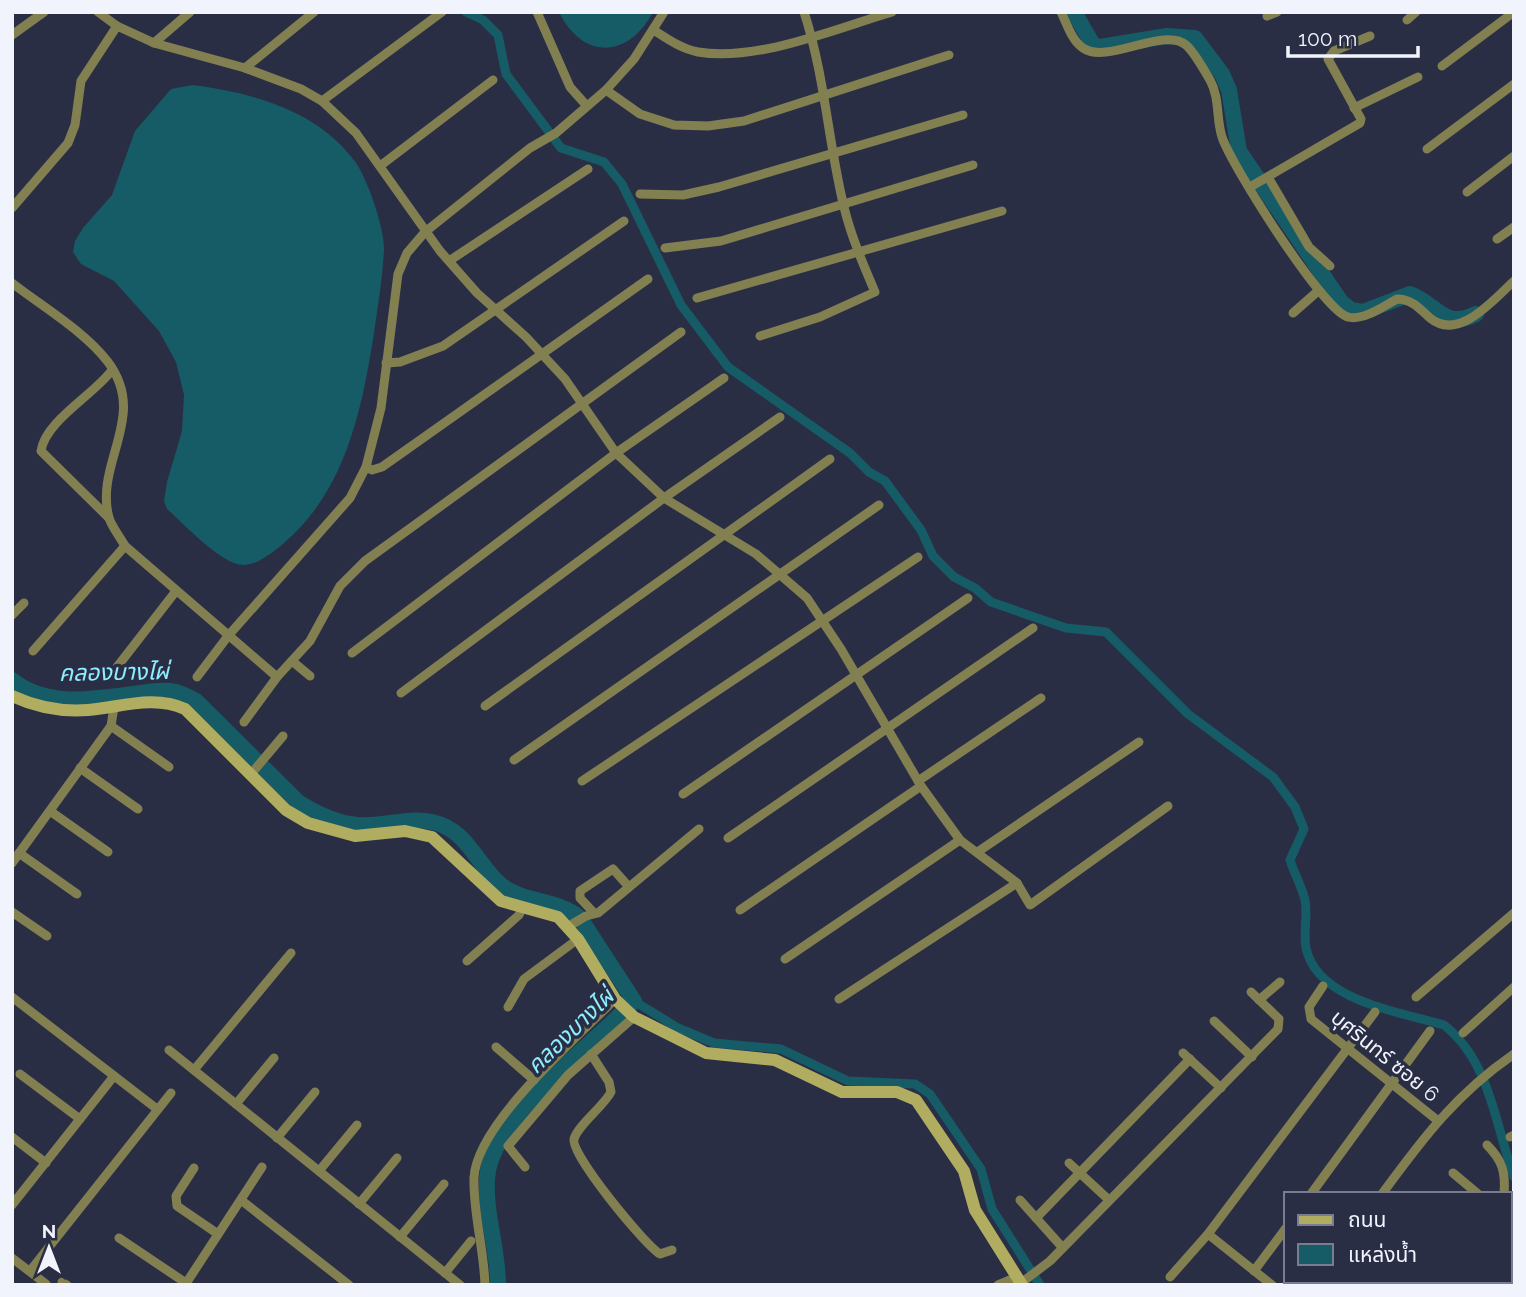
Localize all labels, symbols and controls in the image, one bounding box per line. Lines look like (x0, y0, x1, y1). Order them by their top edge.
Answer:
scale bar (1288, 14, 1418, 58)
text: 100 m (1298, 26, 1357, 51)
water label: คลองบางไผ่ (59, 657, 172, 686)
water label: คลองบางไผ่ (521, 981, 621, 1079)
street label: บุศรินทร์ ซอย 6 (1326, 1004, 1444, 1108)
legend (1284, 1192, 1512, 1283)
text: ถนน (1348, 1207, 1386, 1232)
north arrow (14, 1213, 84, 1283)
text: N (42, 1220, 56, 1242)
text: แหล่งน้ำ (1348, 1240, 1417, 1267)

